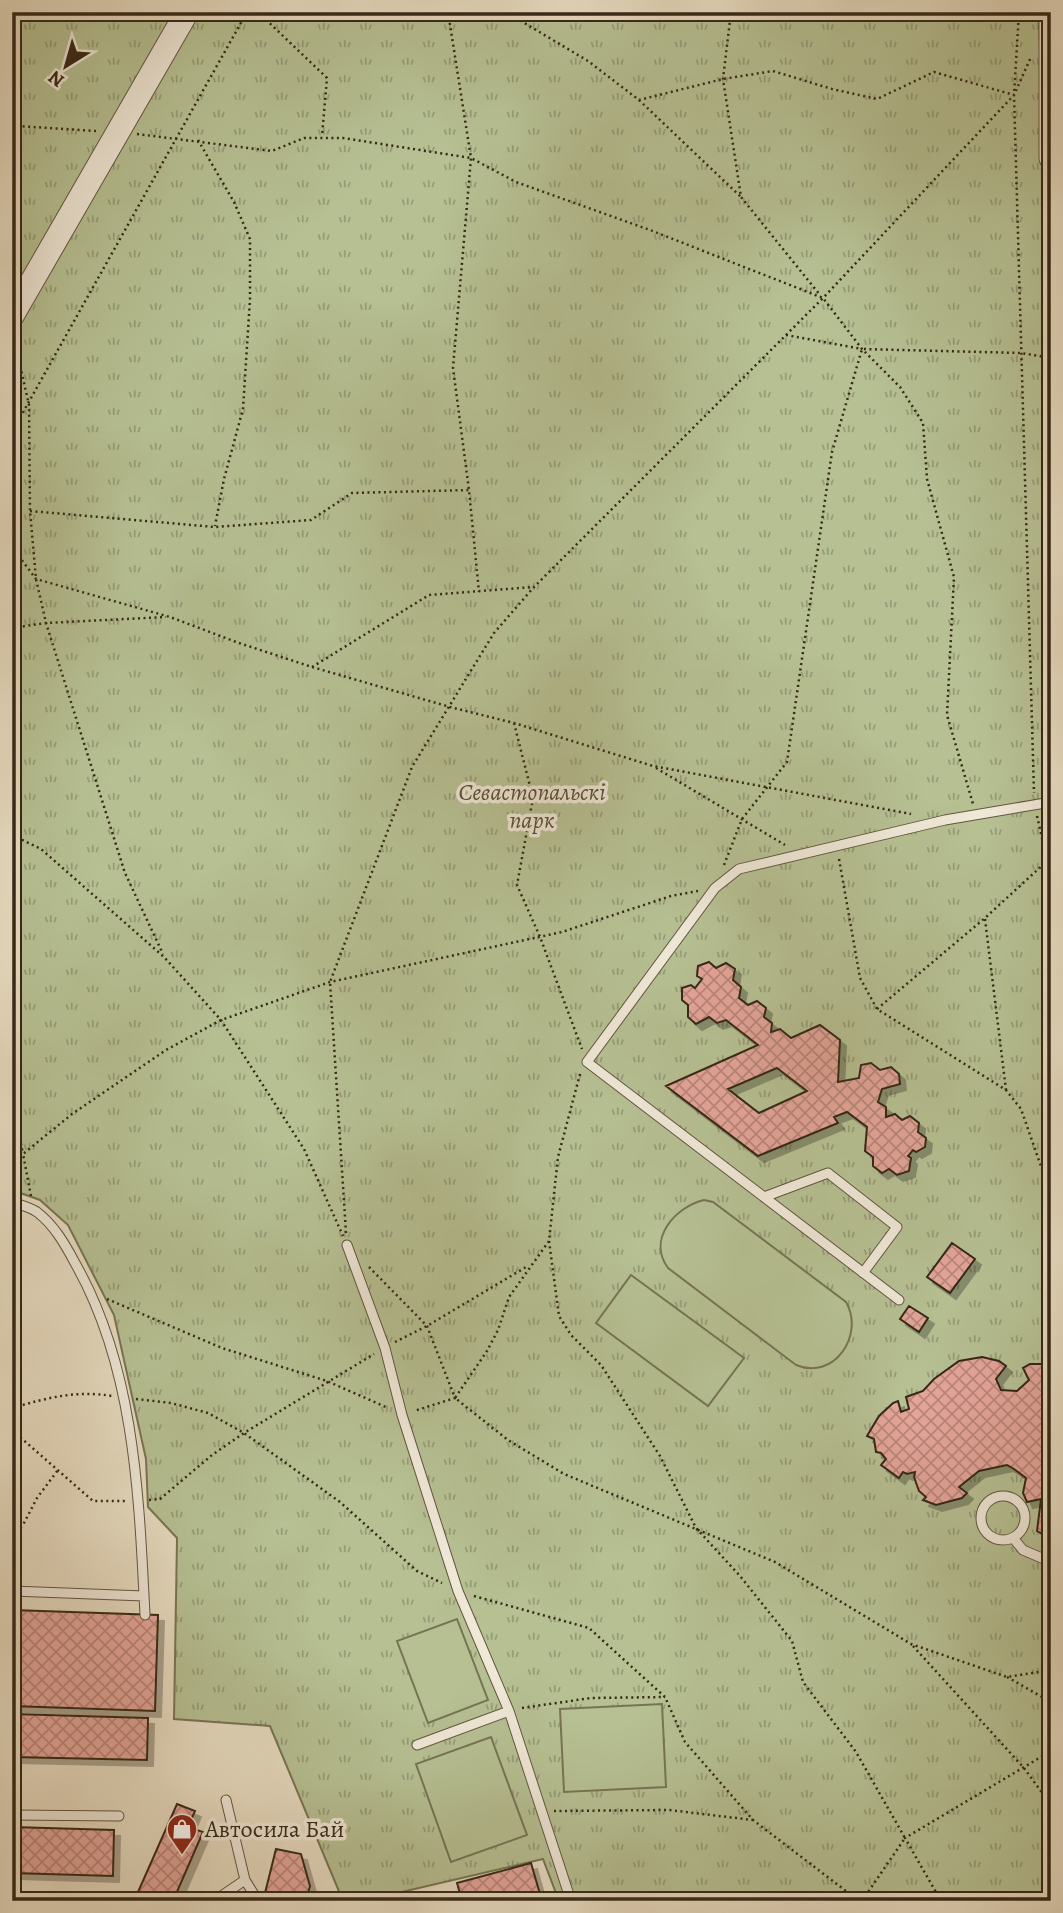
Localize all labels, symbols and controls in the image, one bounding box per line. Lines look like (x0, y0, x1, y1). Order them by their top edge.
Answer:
north arrow (32, 32, 102, 102)
text: N (43, 64, 70, 93)
park label: Севастопальскі парк (458, 776, 606, 836)
shop icon: Автосила Бай (165, 1812, 199, 1856)
place label: Автосила Бай (204, 1813, 344, 1845)

